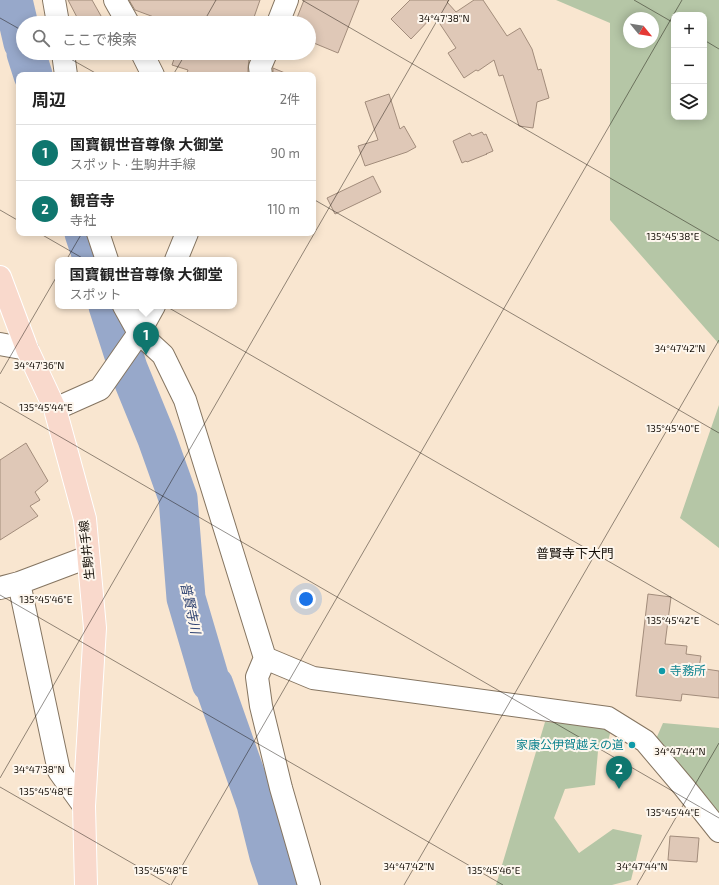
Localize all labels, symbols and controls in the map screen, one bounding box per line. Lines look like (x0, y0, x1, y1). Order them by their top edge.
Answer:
text: 34°47'38"N (419, 12, 469, 24)
north arrow (623, 12, 659, 48)
map controls (671, 12, 707, 120)
button: + (671, 12, 707, 48)
search box (16, 16, 316, 60)
icon: search (30, 27, 52, 49)
text: ここで検索 (62, 30, 137, 48)
button: − (671, 48, 707, 84)
button: layers (671, 84, 707, 120)
text: 周辺 (32, 89, 66, 109)
text: 2件 (280, 91, 300, 107)
text: 国寶観世音尊像 大御堂 (70, 135, 223, 153)
text: 1 (42, 145, 48, 161)
text: 90 m (270, 145, 300, 161)
text: スポット · 生駒井手線 (70, 156, 196, 172)
text: 観音寺 (70, 191, 115, 209)
text: 2 (41, 201, 49, 217)
text: 110 m (268, 201, 300, 217)
text: 寺社 (70, 212, 96, 228)
text: 135°45'38"E (647, 230, 700, 242)
popup (55, 257, 237, 309)
text: 国寶観世音尊像 大御堂 (69, 265, 223, 283)
text: スポット (69, 286, 121, 302)
pin: 1 (133, 322, 159, 355)
text: 34°47'42"N (655, 342, 705, 354)
text: 34°47'36"N (14, 359, 64, 371)
text: 135°45'44"E (19, 401, 73, 413)
text: 135°45'40"E (646, 422, 700, 434)
street label: 生駒井手線 (76, 520, 96, 581)
district label: 普賢寺下大門 (536, 545, 614, 561)
water label: 普賢寺川 (178, 581, 205, 637)
your location (296, 589, 316, 609)
text: 135°45'46"E (20, 593, 73, 605)
text: 135°45'42"E (647, 614, 700, 626)
place label: 寺務所 (670, 663, 706, 677)
marker: 寺務所 (657, 666, 667, 676)
place label: 家康公伊賀越えの道 (516, 737, 624, 751)
marker: 家康公伊賀越えの道 (627, 740, 637, 750)
text: 34°47'44"N (654, 745, 706, 757)
pin: 2 (606, 756, 632, 789)
text: 34°47'38"N (14, 763, 64, 775)
text: 135°45'48"E (19, 785, 73, 797)
text: 135°45'44"E (646, 806, 700, 818)
text: 34°47'42"N (384, 860, 434, 872)
text: 34°47'44"N (616, 860, 668, 872)
text: 135°45'48"E (134, 864, 188, 876)
text: 135°45'46"E (468, 864, 521, 876)

